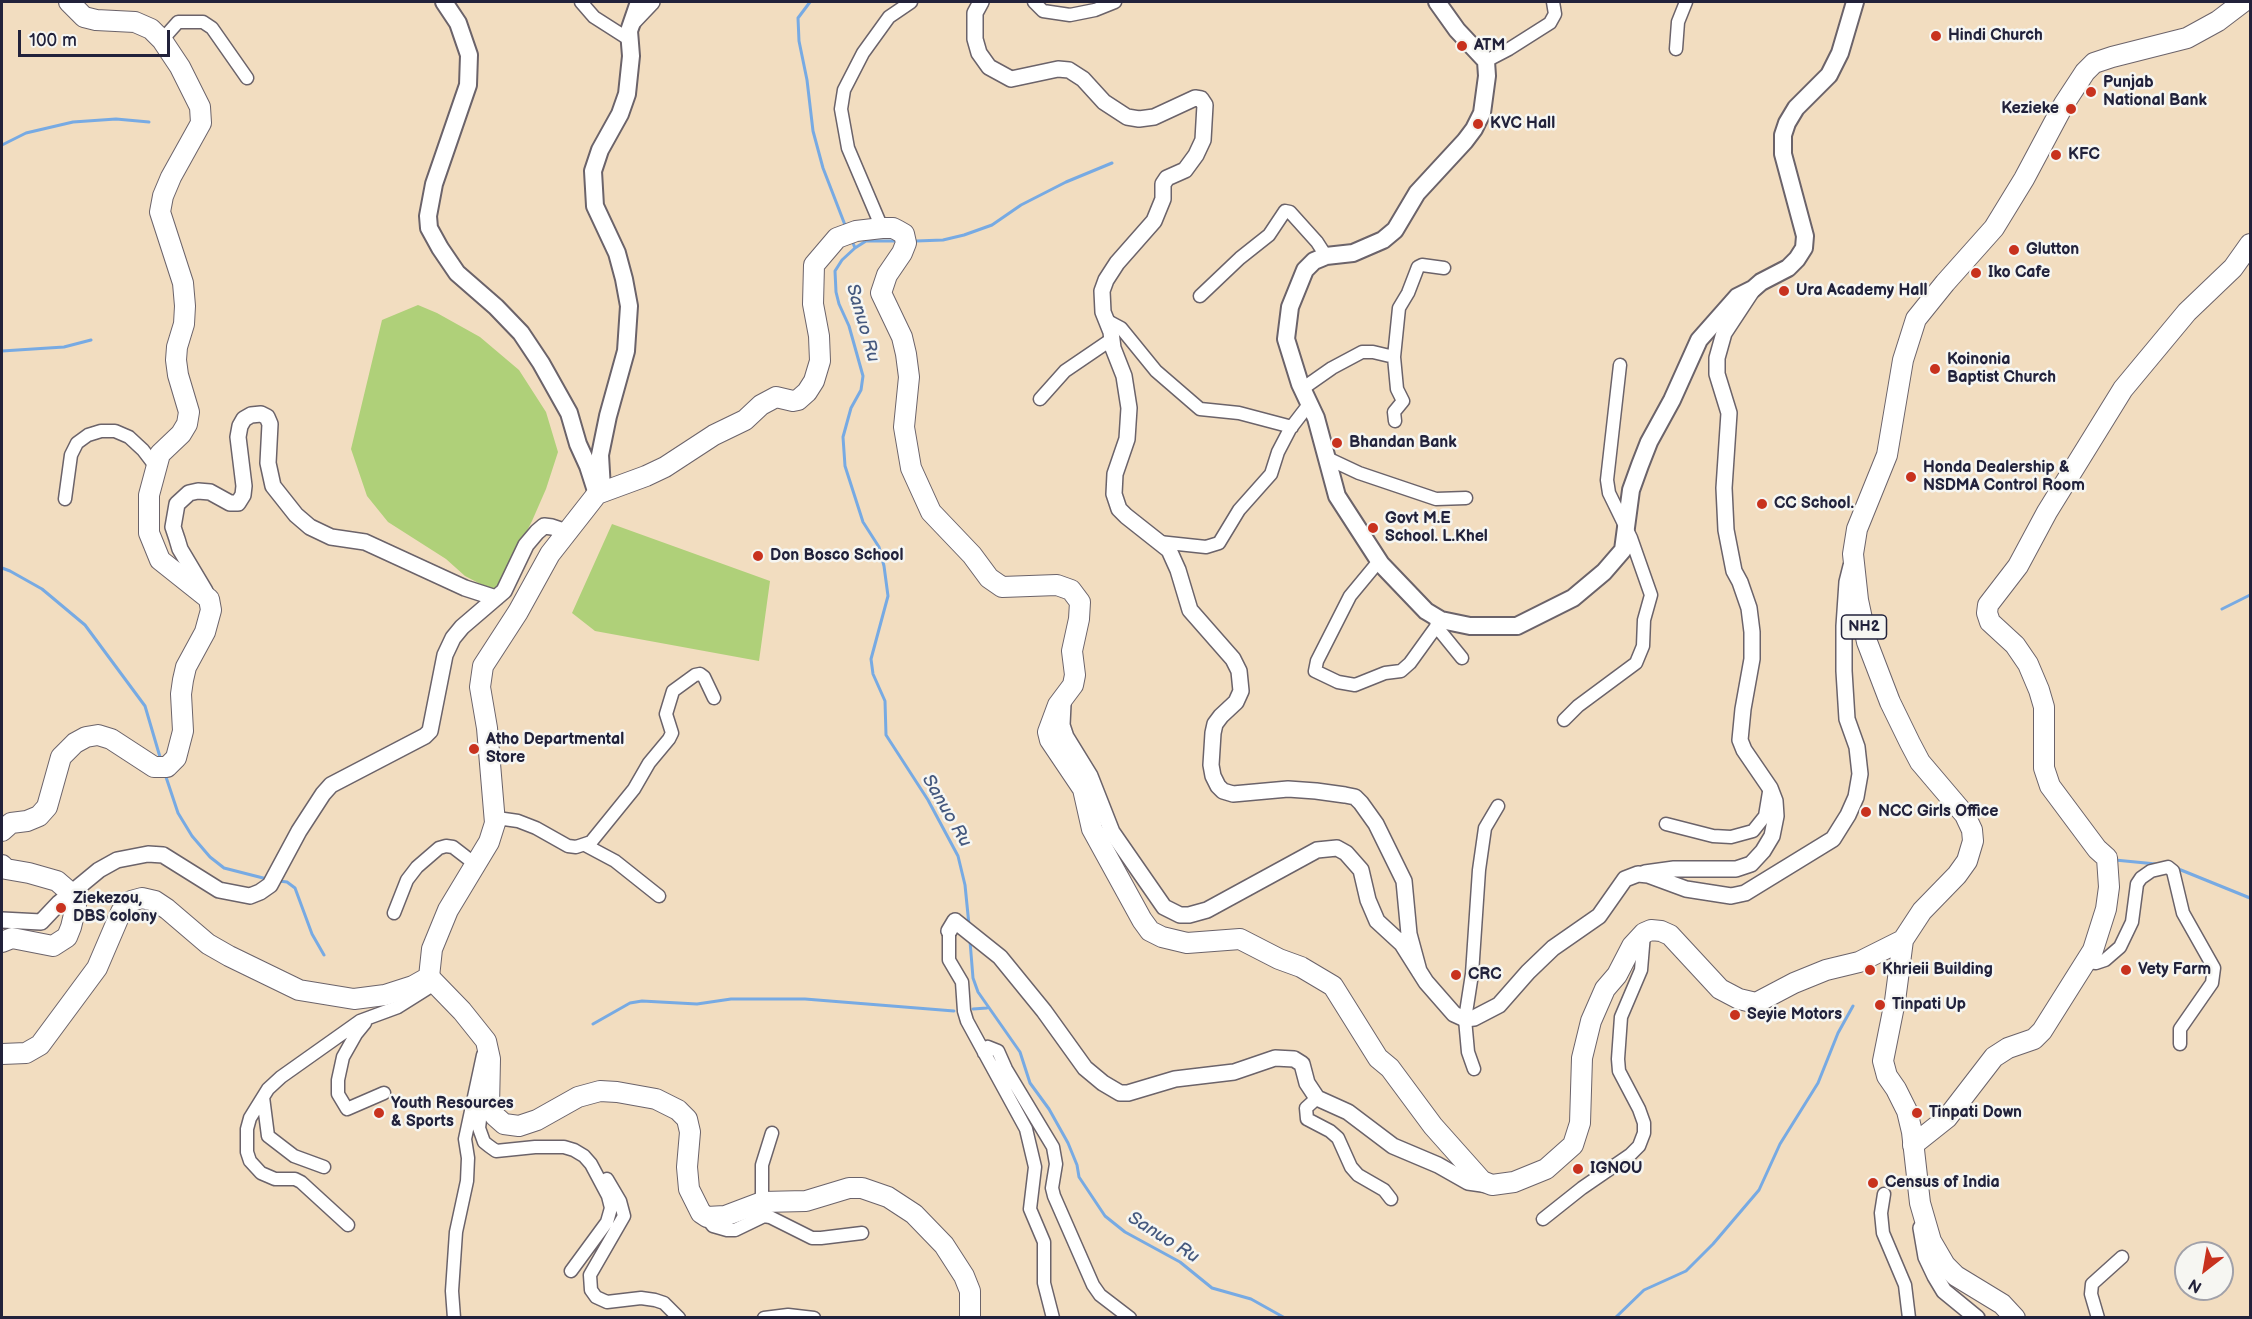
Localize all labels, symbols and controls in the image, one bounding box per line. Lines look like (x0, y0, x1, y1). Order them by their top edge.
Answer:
scale bar (21, 18, 172, 56)
place label: Hindi Church (1948, 26, 2043, 46)
marker: Hindi Church (1929, 29, 1943, 43)
text: 100 m (29, 30, 77, 51)
place label: ATM (1474, 36, 1505, 56)
marker: ATM (1455, 39, 1469, 53)
place label: Punjab National Bank (2103, 73, 2207, 111)
marker: Punjab National Bank (2084, 85, 2098, 99)
place label: Kezieke (2001, 99, 2059, 119)
marker: Kezieke (2064, 102, 2078, 116)
place label: KVC Hall (1490, 114, 1555, 134)
marker: KVC Hall (1471, 117, 1485, 131)
place label: KFC (2068, 145, 2100, 165)
marker: KFC (2049, 148, 2063, 162)
place label: Glutton (2026, 240, 2079, 260)
marker: Glutton (2007, 243, 2021, 257)
place label: Iko Cafe (1988, 263, 2050, 283)
marker: Iko Cafe (1969, 266, 1983, 280)
water label: Sanuo Ru (841, 281, 883, 365)
place label: Ura Academy Hall (1796, 281, 1928, 301)
marker: Ura Academy Hall (1777, 284, 1791, 298)
place label: Koinonia Baptist Church (1947, 350, 2056, 388)
marker: Koinonia Baptist Church (1928, 362, 1942, 376)
place label: Bhandan Bank (1349, 433, 1457, 453)
marker: Bhandan Bank (1330, 436, 1344, 450)
place label: Honda Dealership & NSDMA Control Room (1923, 458, 2085, 496)
marker: Honda Dealership & NSDMA Control Room (1904, 470, 1918, 484)
place label: CC School. (1774, 494, 1854, 514)
marker: CC School. (1755, 497, 1769, 511)
place label: Govt M.E School. L.Khel (1385, 509, 1488, 547)
marker: Govt M.E School. L.Khel (1366, 521, 1380, 535)
place label: Don Bosco School (770, 546, 903, 566)
marker: Don Bosco School (751, 549, 765, 563)
road number: NH2 (1842, 615, 1886, 639)
place label: Atho Departmental Store (486, 730, 624, 768)
marker: Atho Departmental Store (467, 742, 481, 756)
water label: Sanuo Ru (917, 771, 975, 851)
place label: NCC Girls Office (1878, 802, 1999, 822)
marker: NCC Girls Office (1859, 805, 1873, 819)
place label: Ziekezou, DBS colony (73, 889, 157, 927)
marker: Ziekezou, DBS colony (54, 901, 68, 915)
place label: Khrieii Building (1882, 960, 1993, 980)
place label: Vety Farm (2138, 960, 2211, 980)
marker: Khrieii Building (1863, 963, 1877, 977)
marker: Vety Farm (2119, 963, 2133, 977)
place label: CRC (1468, 965, 1502, 985)
marker: CRC (1449, 968, 1463, 982)
place label: Tinpati Up (1892, 995, 1966, 1015)
marker: Tinpati Up (1873, 998, 1887, 1012)
place label: Seyie Motors (1747, 1005, 1842, 1025)
marker: Seyie Motors (1728, 1008, 1742, 1022)
place label: Youth Resources & Sports (391, 1094, 514, 1132)
place label: Tinpati Down (1929, 1103, 2022, 1123)
marker: Youth Resources & Sports (372, 1106, 386, 1120)
marker: Tinpati Down (1910, 1106, 1924, 1120)
place label: IGNOU (1590, 1159, 1642, 1179)
marker: IGNOU (1571, 1162, 1585, 1176)
place label: Census of India (1885, 1173, 2000, 1193)
marker: Census of India (1866, 1176, 1880, 1190)
water label: Sanuo Ru (1123, 1208, 1203, 1268)
north arrow (2174, 1241, 2234, 1301)
text: N (2185, 1274, 2206, 1296)

